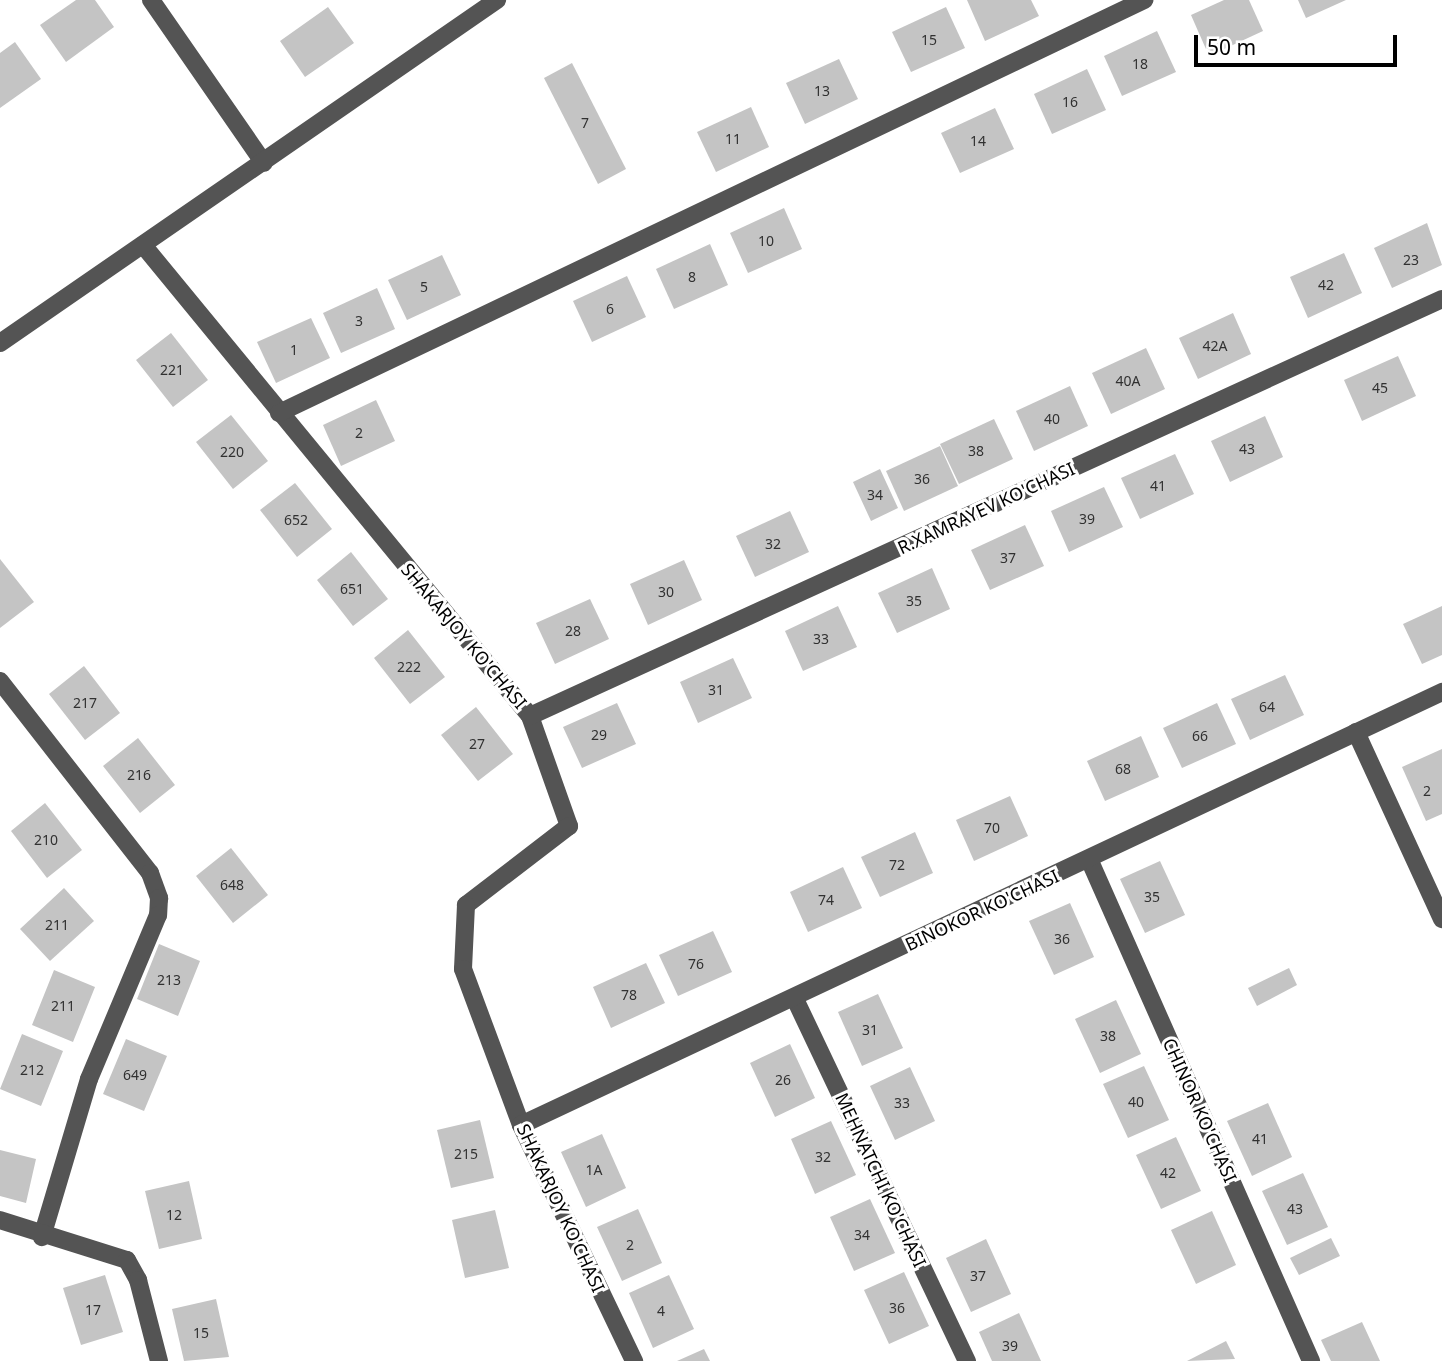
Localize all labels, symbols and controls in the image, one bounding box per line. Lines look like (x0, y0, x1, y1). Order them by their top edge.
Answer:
scale bar (1197, 21, 1400, 65)
house number: 15 (921, 32, 937, 48)
text: 50 m (1207, 33, 1256, 61)
house number: 18 (1132, 56, 1148, 72)
house number: 13 (814, 83, 830, 99)
house number: 16 (1062, 94, 1078, 110)
house number: 7 (581, 115, 589, 131)
house number: 11 (725, 131, 741, 147)
house number: 14 (970, 133, 986, 149)
house number: 10 (758, 233, 774, 249)
house number: 23 (1403, 252, 1419, 268)
house number: 8 (688, 269, 696, 285)
house number: 42 (1318, 277, 1334, 293)
house number: 5 (420, 279, 428, 295)
house number: 6 (606, 301, 614, 317)
house number: 3 (355, 313, 363, 329)
house number: 42A (1203, 338, 1227, 354)
house number: 1 (290, 342, 298, 358)
house number: 221 (160, 362, 184, 378)
house number: 40A (1116, 373, 1140, 389)
house number: 45 (1372, 380, 1388, 396)
house number: 40 (1044, 411, 1060, 427)
house number: 2 (355, 425, 363, 441)
house number: 43 (1239, 441, 1255, 457)
house number: 38 (968, 443, 984, 459)
house number: 220 (220, 444, 244, 460)
street label: R.XAMRAYEV KO'CHASI (894, 457, 1078, 559)
house number: 36 (914, 471, 930, 487)
house number: 41 (1150, 478, 1166, 494)
house number: 34 (867, 487, 883, 503)
house number: 39 (1079, 511, 1095, 527)
house number: 652 (284, 512, 308, 528)
house number: 32 (765, 536, 781, 552)
house number: 37 (1000, 550, 1016, 566)
street label: SHAKARJOY KO'CHASI (397, 559, 531, 713)
house number: 651 (340, 581, 364, 597)
house number: 30 (658, 584, 674, 600)
house number: 35 (906, 593, 922, 609)
house number: 28 (565, 623, 581, 639)
house number: 33 (813, 631, 829, 647)
house number: 222 (397, 659, 421, 675)
house number: 31 (708, 682, 724, 698)
house number: 217 (73, 695, 97, 711)
house number: 64 (1259, 699, 1275, 715)
house number: 29 (591, 727, 607, 743)
house number: 66 (1192, 728, 1208, 744)
house number: 27 (469, 736, 485, 752)
house number: 68 (1115, 761, 1131, 777)
house number: 216 (127, 767, 151, 783)
house number: 2 (1423, 783, 1431, 799)
house number: 70 (984, 820, 1000, 836)
house number: 210 (34, 832, 58, 848)
house number: 72 (889, 857, 905, 873)
street label: BINOKOR KO'CHASI (902, 865, 1062, 955)
house number: 648 (220, 877, 244, 893)
house number: 35 (1144, 889, 1160, 905)
house number: 74 (818, 892, 834, 908)
house number: 211 (45, 917, 69, 933)
house number: 36 (1054, 931, 1070, 947)
house number: 76 (688, 956, 704, 972)
house number: 213 (157, 972, 181, 988)
house number: 78 (621, 987, 637, 1003)
house number: 211 (51, 998, 75, 1014)
house number: 31 (862, 1022, 878, 1038)
house number: 38 (1100, 1028, 1116, 1044)
street label: CHINOR KO'CHASI (1159, 1035, 1241, 1185)
house number: 212 (20, 1062, 44, 1078)
house number: 649 (123, 1067, 147, 1083)
house number: 26 (775, 1072, 791, 1088)
street label: MEHNATCHI KO'CHASI (831, 1089, 931, 1271)
house number: 40 (1128, 1094, 1144, 1110)
house number: 33 (894, 1095, 910, 1111)
street label: SHAKARJOY KO'CHASI (512, 1120, 610, 1296)
house number: 41 (1252, 1131, 1268, 1147)
house number: 215 (454, 1146, 478, 1162)
house number: 32 (815, 1149, 831, 1165)
house number: 1A (586, 1162, 602, 1178)
house number: 42 (1160, 1165, 1176, 1181)
house number: 43 (1287, 1201, 1303, 1217)
house number: 12 (166, 1207, 182, 1223)
house number: 34 (854, 1227, 870, 1243)
house number: 2 (626, 1237, 634, 1253)
house number: 37 (970, 1268, 986, 1284)
house number: 36 (889, 1300, 905, 1316)
house number: 17 (85, 1302, 101, 1318)
house number: 4 (657, 1303, 665, 1319)
house number: 15 (193, 1325, 209, 1341)
house number: 39 (1002, 1338, 1018, 1354)

